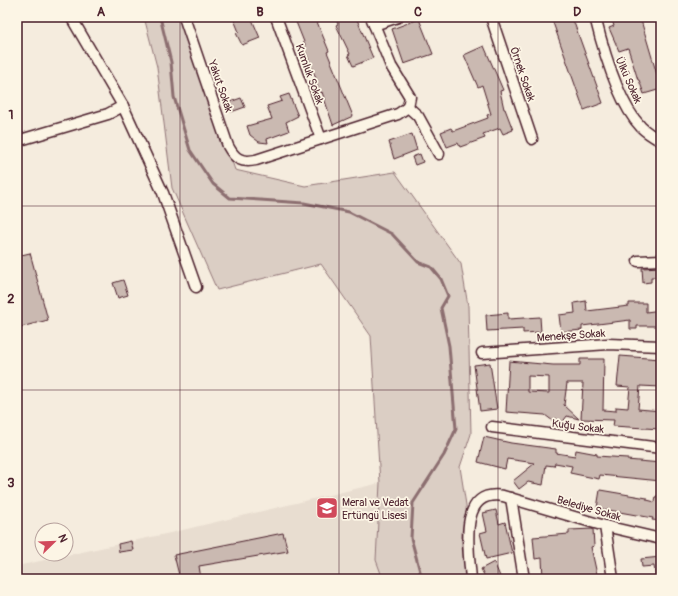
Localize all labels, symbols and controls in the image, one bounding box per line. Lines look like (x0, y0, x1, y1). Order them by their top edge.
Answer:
text: A (97, 4, 106, 20)
text: B (256, 4, 264, 20)
text: C (414, 4, 422, 20)
text: D (573, 4, 581, 20)
street label: Kumluk Sokak (293, 42, 327, 107)
street label: Örnek Sokak (507, 45, 538, 103)
street label: Ülkü Sokak (613, 55, 645, 106)
street label: Yakut Sokak (205, 57, 236, 114)
text: 1 (8, 107, 14, 123)
text: 2 (7, 291, 15, 307)
street label: Menekşe Sokak (536, 327, 606, 344)
street label: Kuğu Sokak (551, 417, 605, 436)
text: 3 (7, 475, 15, 491)
street label: Belediye Sokak (555, 493, 623, 524)
school or university icon: Meral ve Vedat Ertüngü Lisesi (314, 495, 340, 521)
place label: Meral ve Vedat Ertüngü Lisesi (342, 496, 409, 522)
north arrow (34, 522, 74, 562)
text: N (55, 532, 70, 545)

